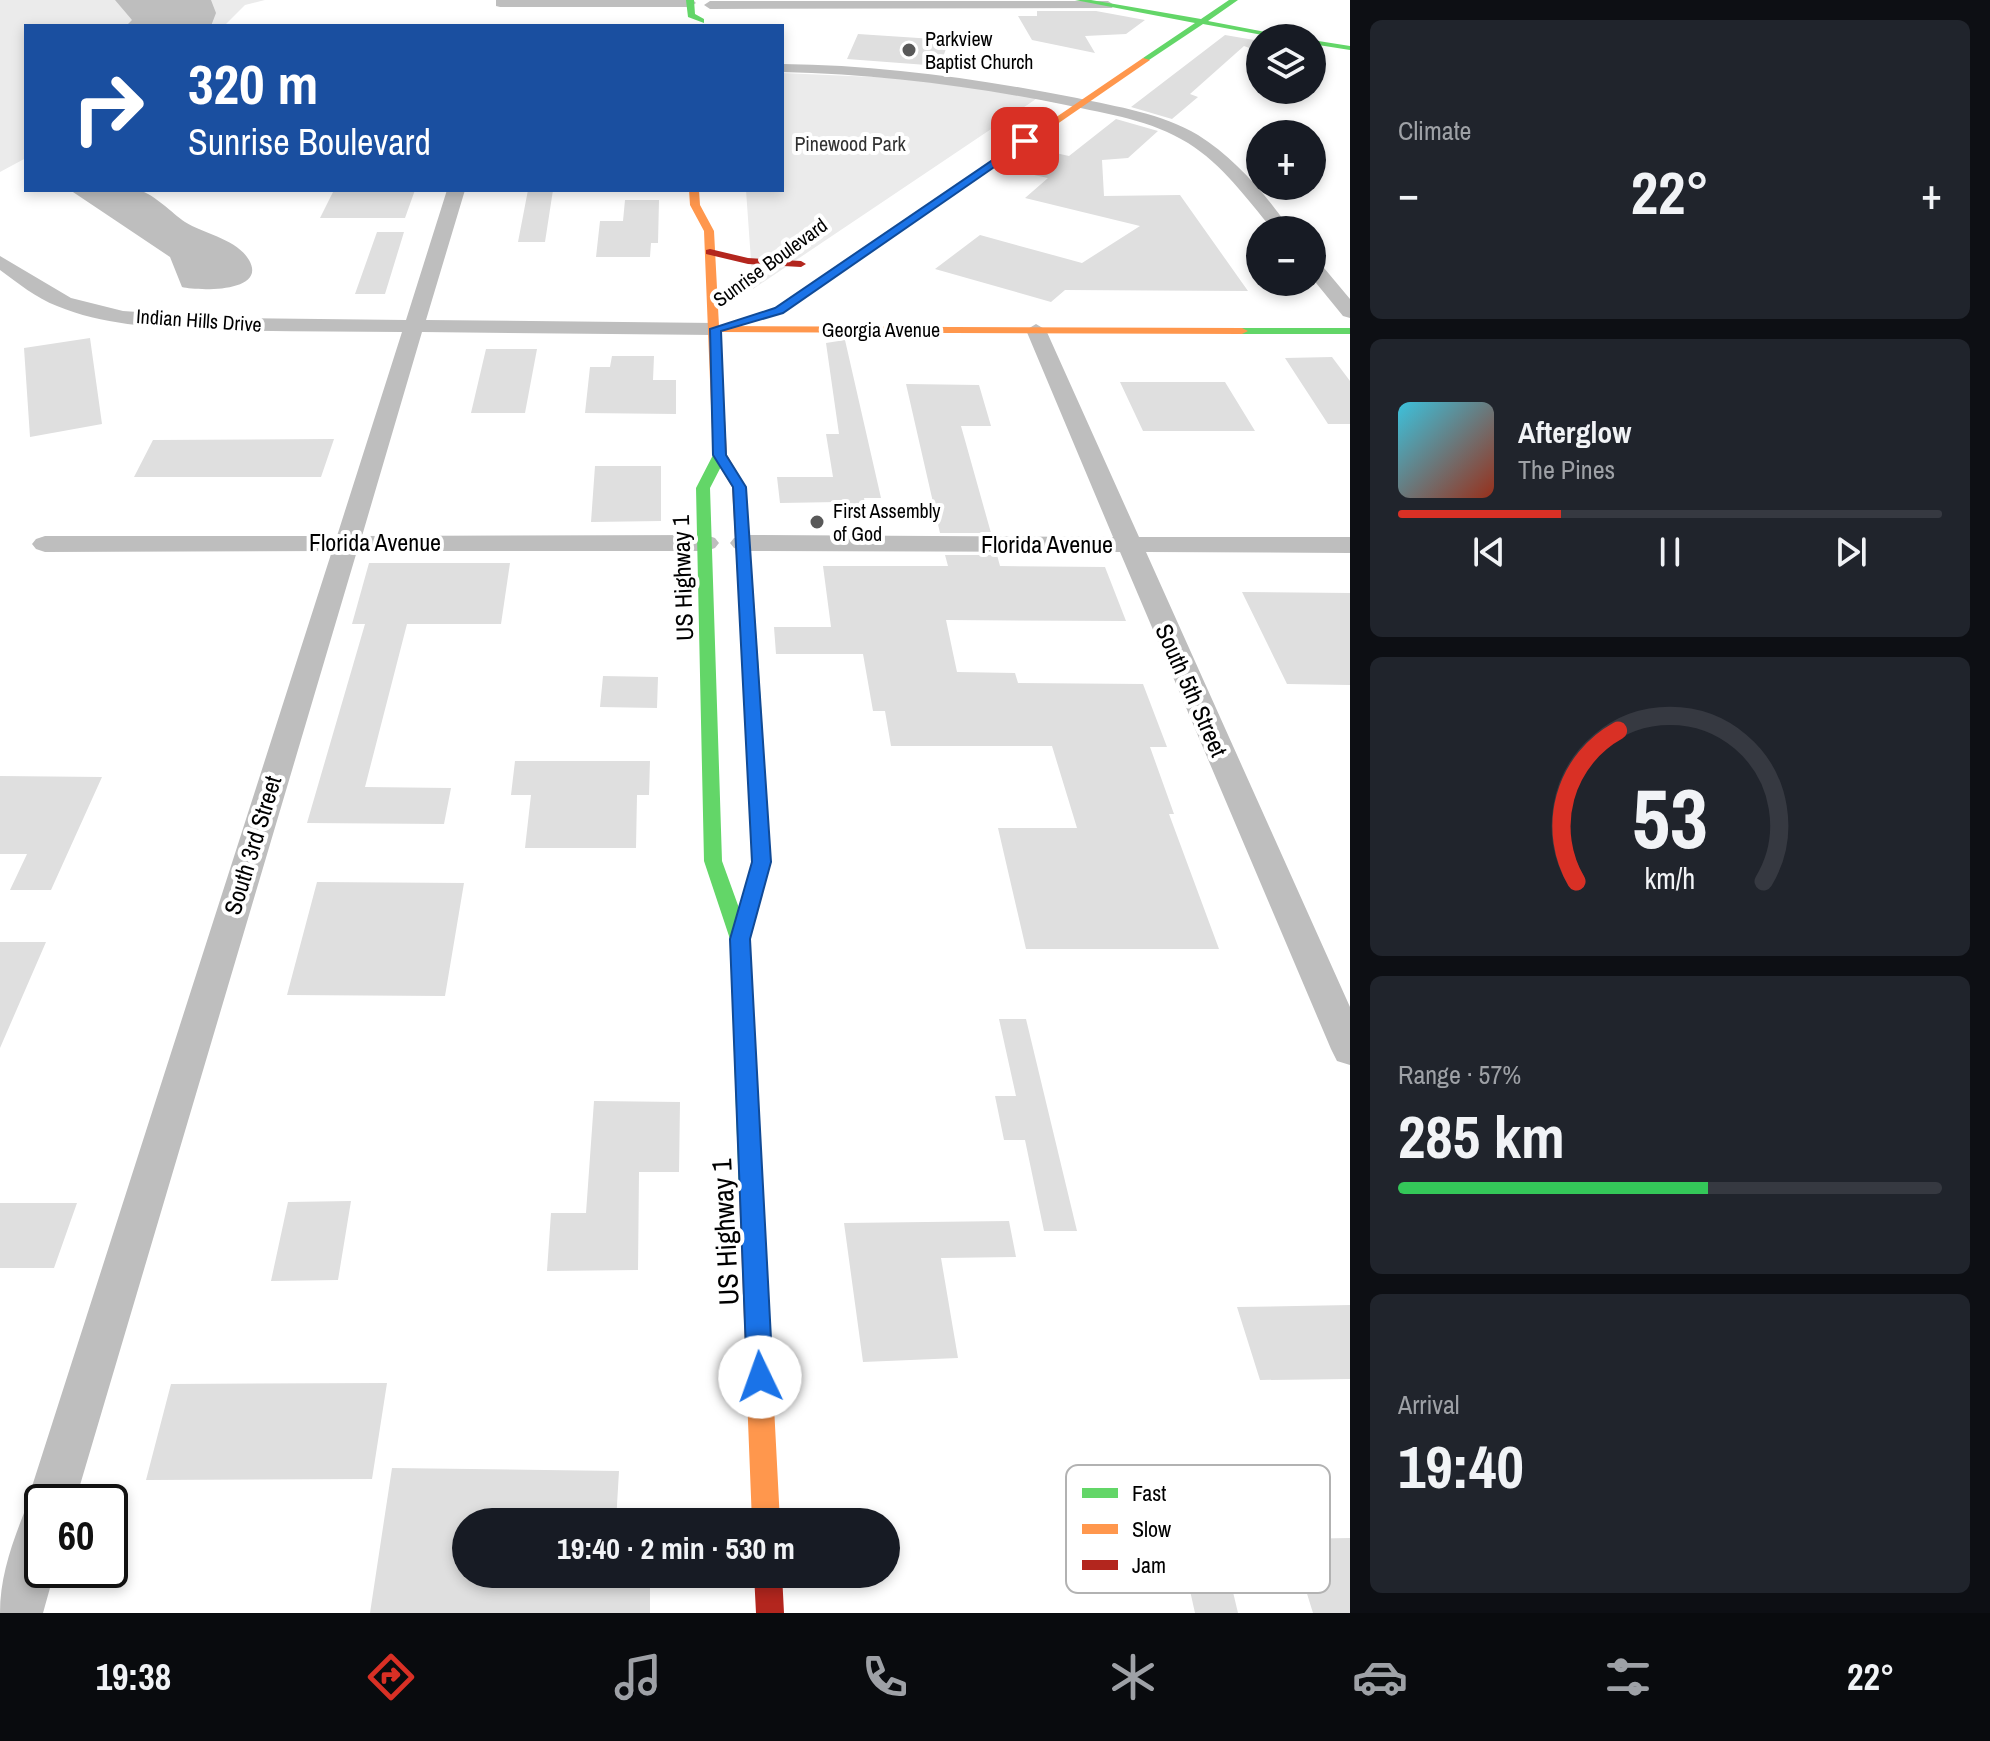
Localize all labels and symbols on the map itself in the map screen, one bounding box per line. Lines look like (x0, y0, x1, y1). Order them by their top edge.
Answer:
place label: Parkview Baptist Church (925, 25, 1033, 75)
marker: Parkview Baptist Church (900, 41, 918, 59)
pin (991, 107, 1059, 175)
park label: Pinewood Park (794, 130, 906, 157)
street label: Sunrise Boulevard (707, 211, 833, 313)
street label: Indian Hills Drive (135, 302, 263, 338)
street label: Georgia Avenue (822, 316, 940, 343)
place label: First Assembly of God (833, 497, 941, 547)
marker: First Assembly of God (808, 513, 826, 531)
street label: US Highway 1 (664, 515, 700, 641)
street label: Florida Avenue (309, 526, 441, 558)
street label: Florida Avenue (981, 528, 1113, 560)
street label: South 5th Street (1148, 619, 1236, 762)
street label: South 3rd Street (216, 771, 288, 918)
street label: US Highway 1 (702, 1158, 748, 1306)
position arrow (718, 1335, 802, 1419)
legend (1066, 1465, 1330, 1593)
text: Fast (1132, 1478, 1166, 1508)
speed limit sign: 60 (24, 1484, 128, 1588)
text: Slow (1132, 1514, 1171, 1544)
text: Jam (1132, 1550, 1166, 1580)

